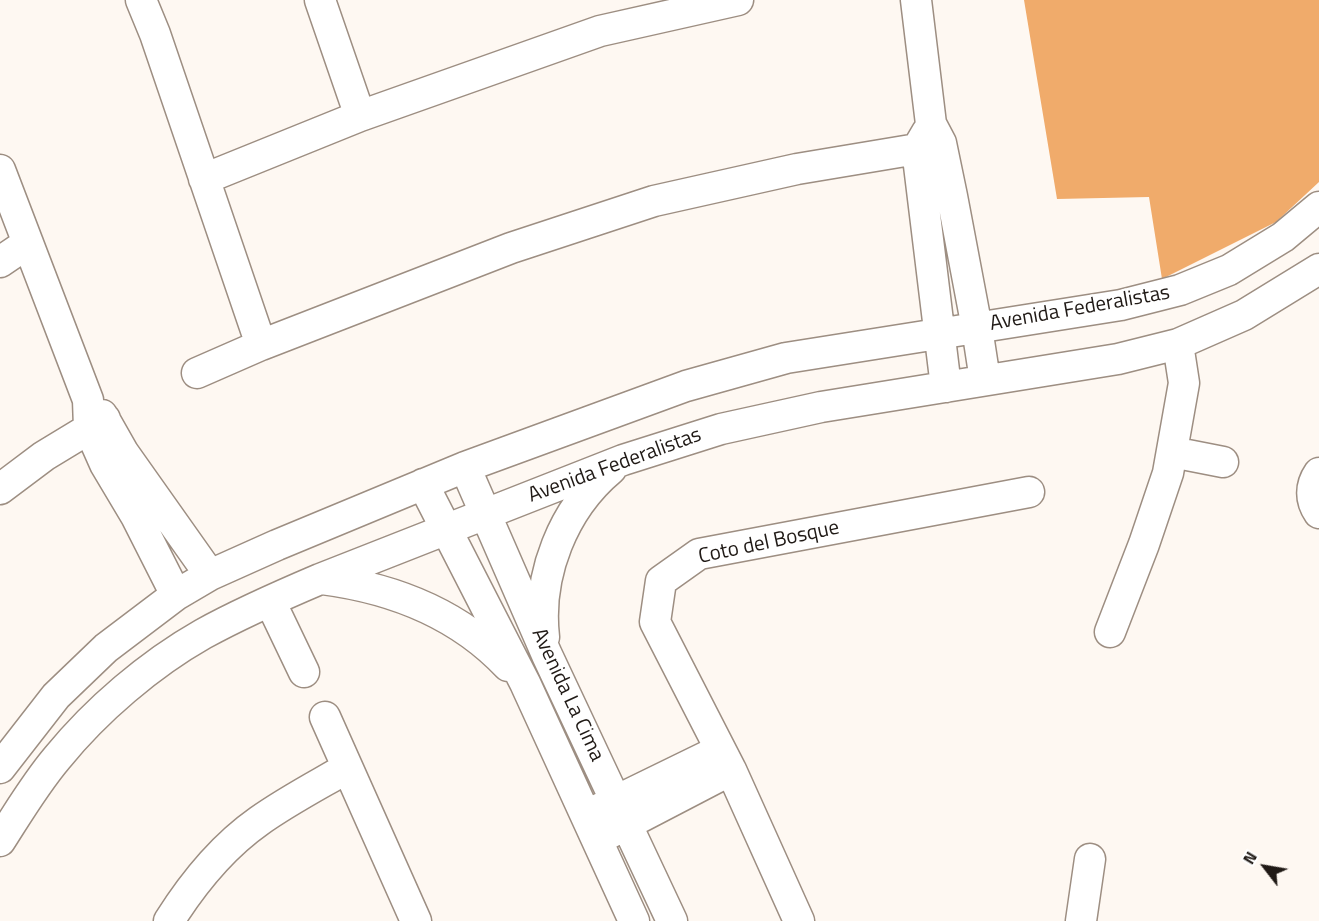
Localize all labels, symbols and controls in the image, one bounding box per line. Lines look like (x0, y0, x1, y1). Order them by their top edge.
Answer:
street label: Avenida Federalistas (988, 281, 1172, 337)
street label: Avenida Federalistas (525, 423, 705, 509)
street label: Coto del Bosque (696, 516, 842, 570)
street label: Avenida La Cima (525, 624, 609, 766)
north arrow (1235, 837, 1295, 897)
text: N (1236, 847, 1263, 869)

